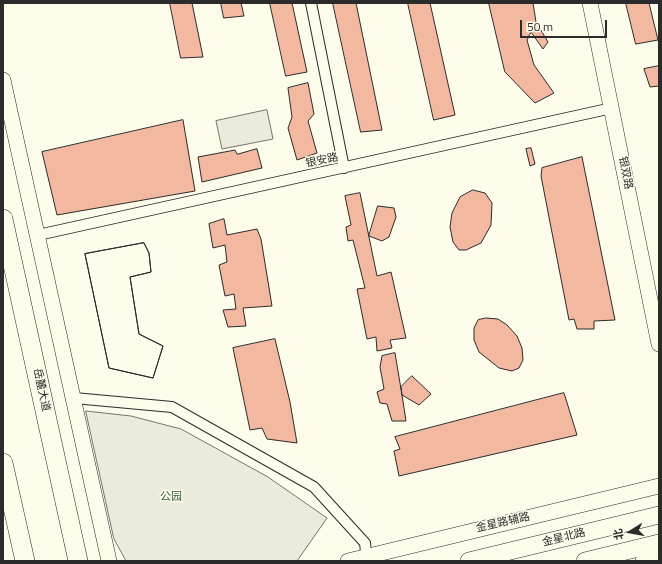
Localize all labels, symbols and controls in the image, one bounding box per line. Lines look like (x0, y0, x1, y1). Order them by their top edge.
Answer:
scale bar (522, 12, 609, 38)
text: 50 m (527, 17, 553, 36)
street label: 银安路 (304, 151, 340, 171)
street label: 银双路 (615, 156, 635, 190)
street label: 岳麓大道 (30, 367, 52, 413)
park label: 公园 (160, 490, 182, 504)
street label: 金星路辅路 (475, 510, 531, 536)
north arrow (610, 512, 650, 552)
street label: 金星北路 (541, 526, 587, 550)
text: 北 (609, 527, 627, 541)

